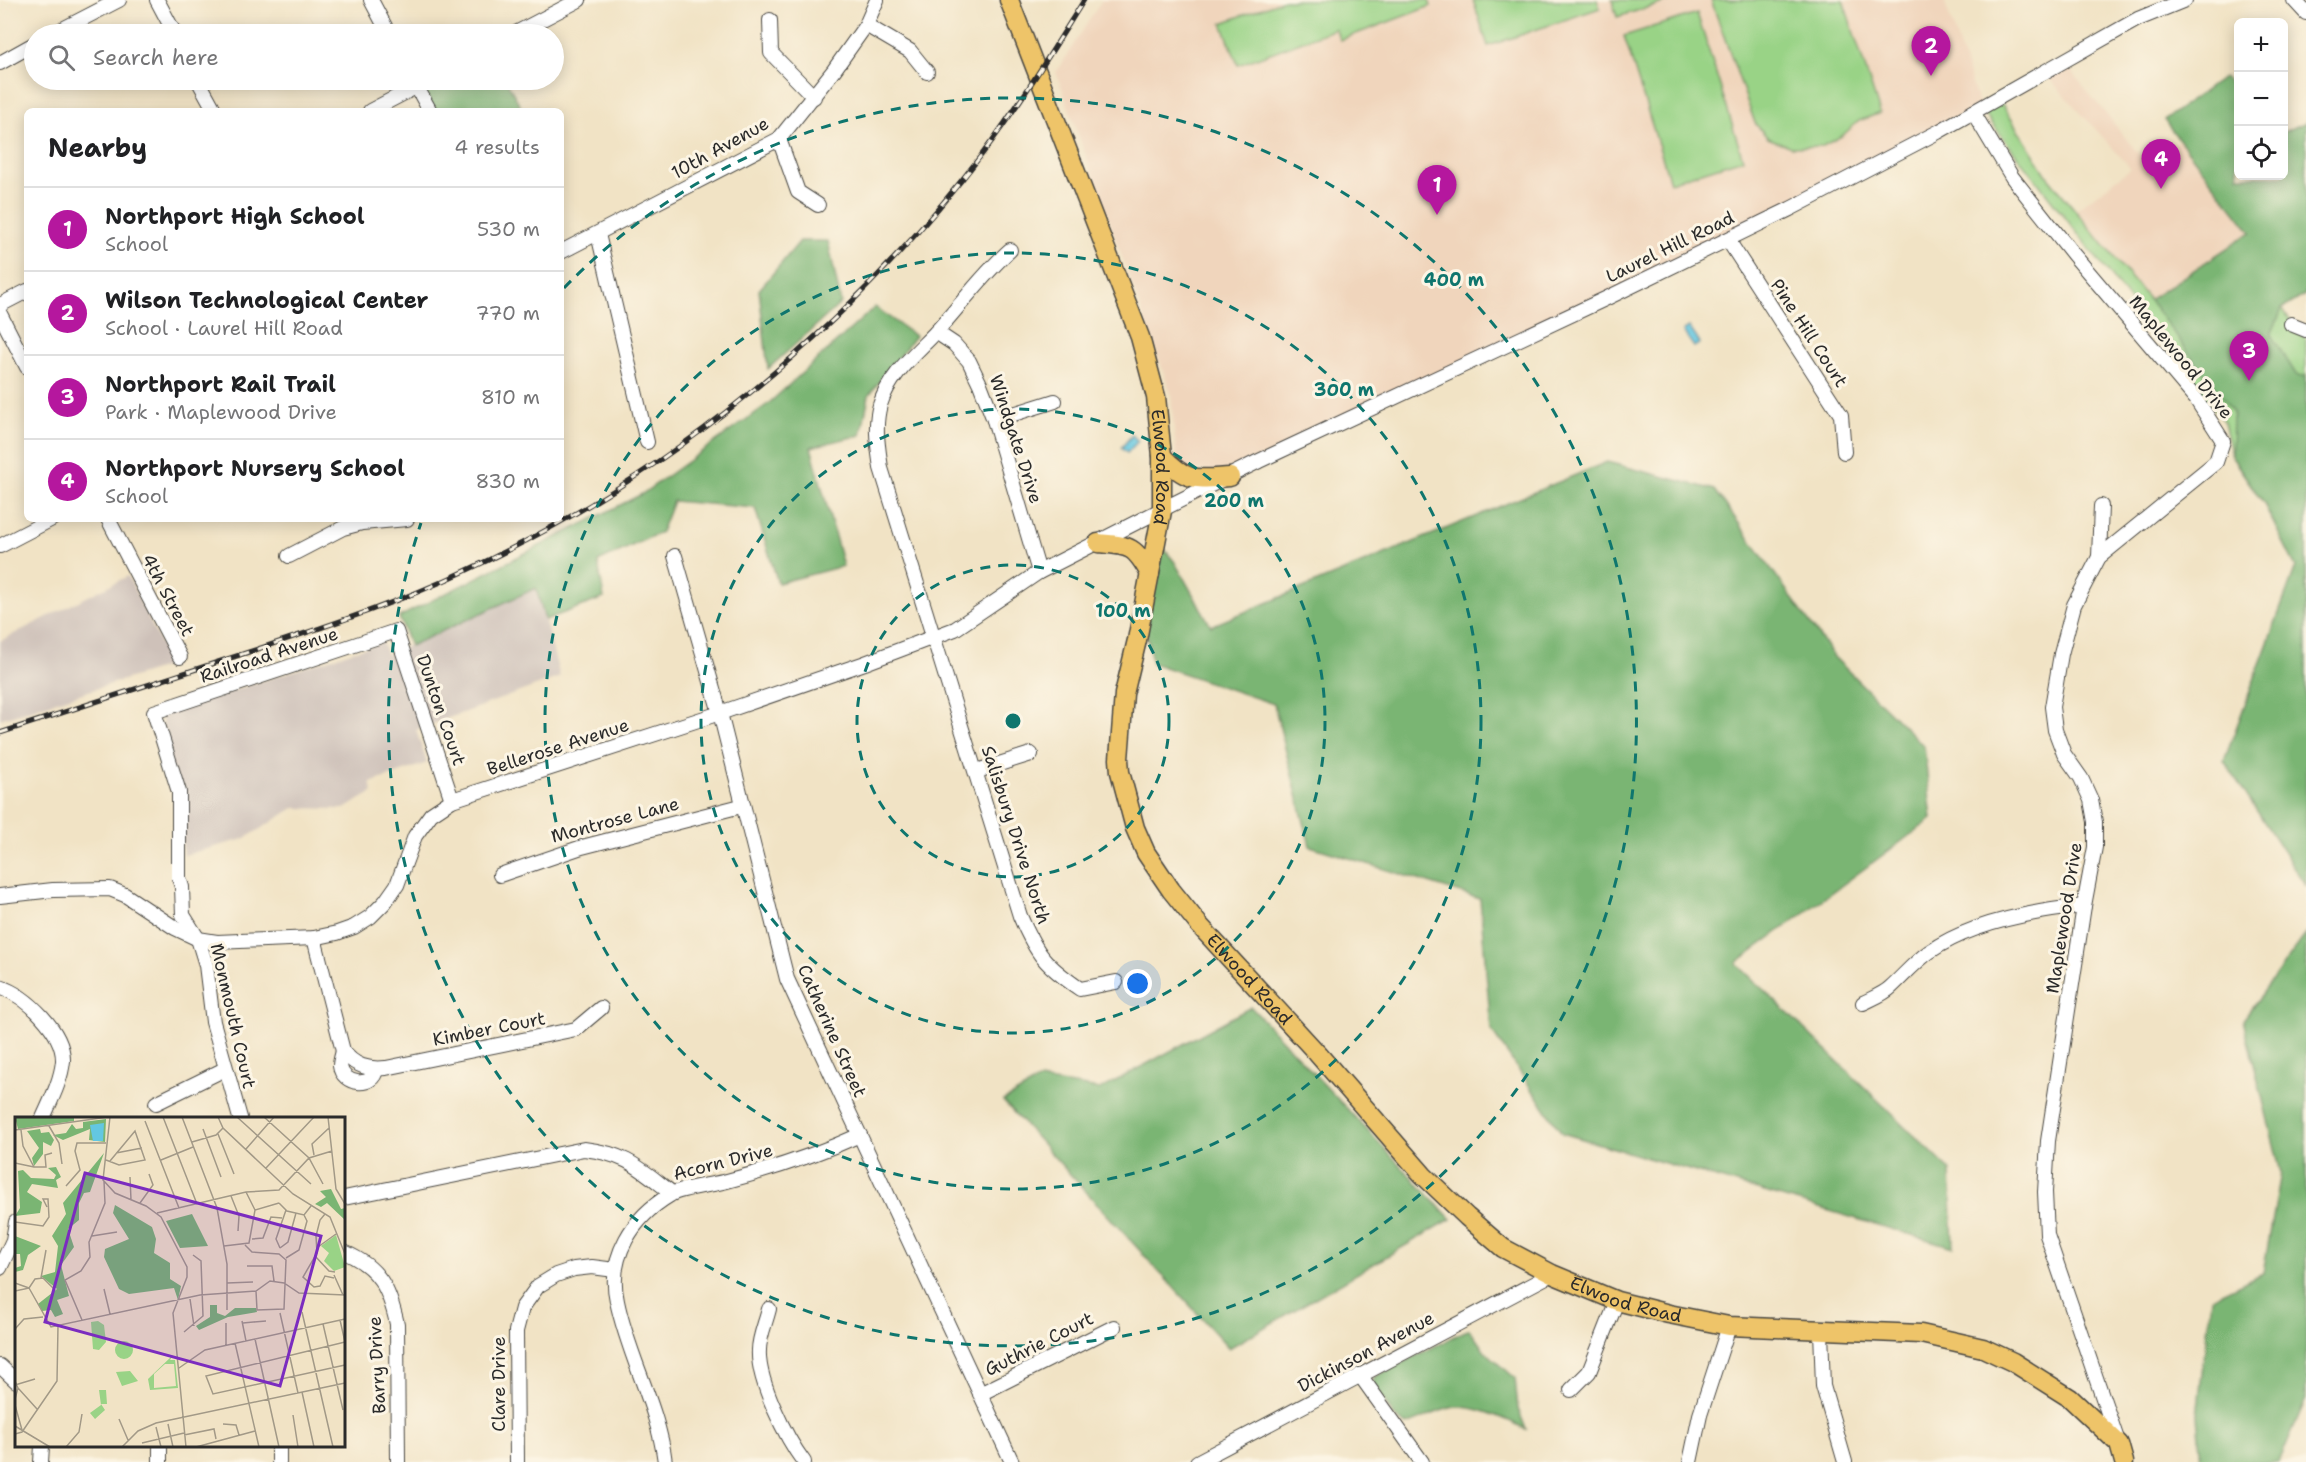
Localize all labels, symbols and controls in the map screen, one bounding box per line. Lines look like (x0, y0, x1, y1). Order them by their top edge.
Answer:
map controls (2234, 18, 2288, 180)
button: + (2234, 18, 2288, 72)
search box (24, 24, 564, 90)
pin: 2 (1912, 26, 1950, 76)
icon: search (45, 41, 78, 74)
text: Search here (93, 43, 219, 72)
button: − (2234, 72, 2288, 126)
street label: 10th Avenue (667, 111, 773, 185)
button: locate (2234, 126, 2288, 180)
text: Nearby (48, 130, 147, 165)
text: 4 results (454, 134, 540, 160)
pin: 4 (2142, 140, 2180, 189)
pin: 1 (1418, 166, 1456, 215)
text: Northport High School (105, 202, 365, 231)
street label: Laurel Hill Road (1602, 206, 1738, 288)
text: 1 (63, 216, 72, 242)
text: 530 m (477, 216, 540, 242)
text: School (105, 231, 168, 257)
text: 400 m (1424, 268, 1485, 292)
street label: Pine Hill Court (1765, 274, 1853, 392)
text: Wilson Technological Center (105, 286, 428, 315)
street label: Maplewood Drive (2124, 290, 2238, 424)
text: 2 (61, 300, 75, 326)
text: 770 m (476, 300, 540, 326)
text: School · Laurel Hill Road (105, 315, 343, 341)
pin: 3 (2230, 332, 2268, 381)
text: Northport Rail Trail (105, 370, 336, 399)
street label: Windgate Drive (984, 372, 1048, 506)
text: 300 m (1314, 378, 1375, 402)
text: 3 (61, 384, 75, 410)
text: 810 m (481, 384, 540, 410)
text: Park · Maplewood Drive (105, 399, 337, 425)
street label: Elwood Road (1145, 408, 1174, 527)
text: Northport Nursery School (105, 454, 405, 483)
text: 4 (61, 468, 75, 494)
text: 830 m (475, 468, 540, 494)
text: School (105, 483, 168, 509)
text: 200 m (1204, 489, 1265, 513)
street label: 4th Street (136, 549, 200, 641)
text: 100 m (1095, 599, 1151, 623)
street label: Railroad Avenue (197, 621, 341, 689)
street label: Dunton Court (411, 651, 471, 769)
centre of rings (1003, 711, 1023, 731)
street label: Bellerose Avenue (484, 713, 632, 781)
street label: Salisbury Drive North (976, 743, 1056, 927)
street label: Montrose Lane (548, 791, 682, 849)
street label: Maplewood Drive (2040, 841, 2088, 995)
street label: Elwood Road (1201, 929, 1297, 1030)
street label: Monmouth Court (205, 941, 261, 1091)
street label: Catherine Street (792, 961, 872, 1101)
your location (1123, 969, 1152, 998)
street label: Kimber Court (431, 1006, 548, 1052)
inset map (15, 1117, 345, 1447)
street label: Acorn Drive (671, 1138, 775, 1186)
street label: Elwood Road (1566, 1271, 1684, 1328)
street label: Guthrie Court (981, 1306, 1098, 1382)
street label: Dickinson Avenue (1294, 1306, 1438, 1398)
street label: Barry Drive (362, 1315, 392, 1415)
street label: Clare Drive (487, 1336, 511, 1432)

